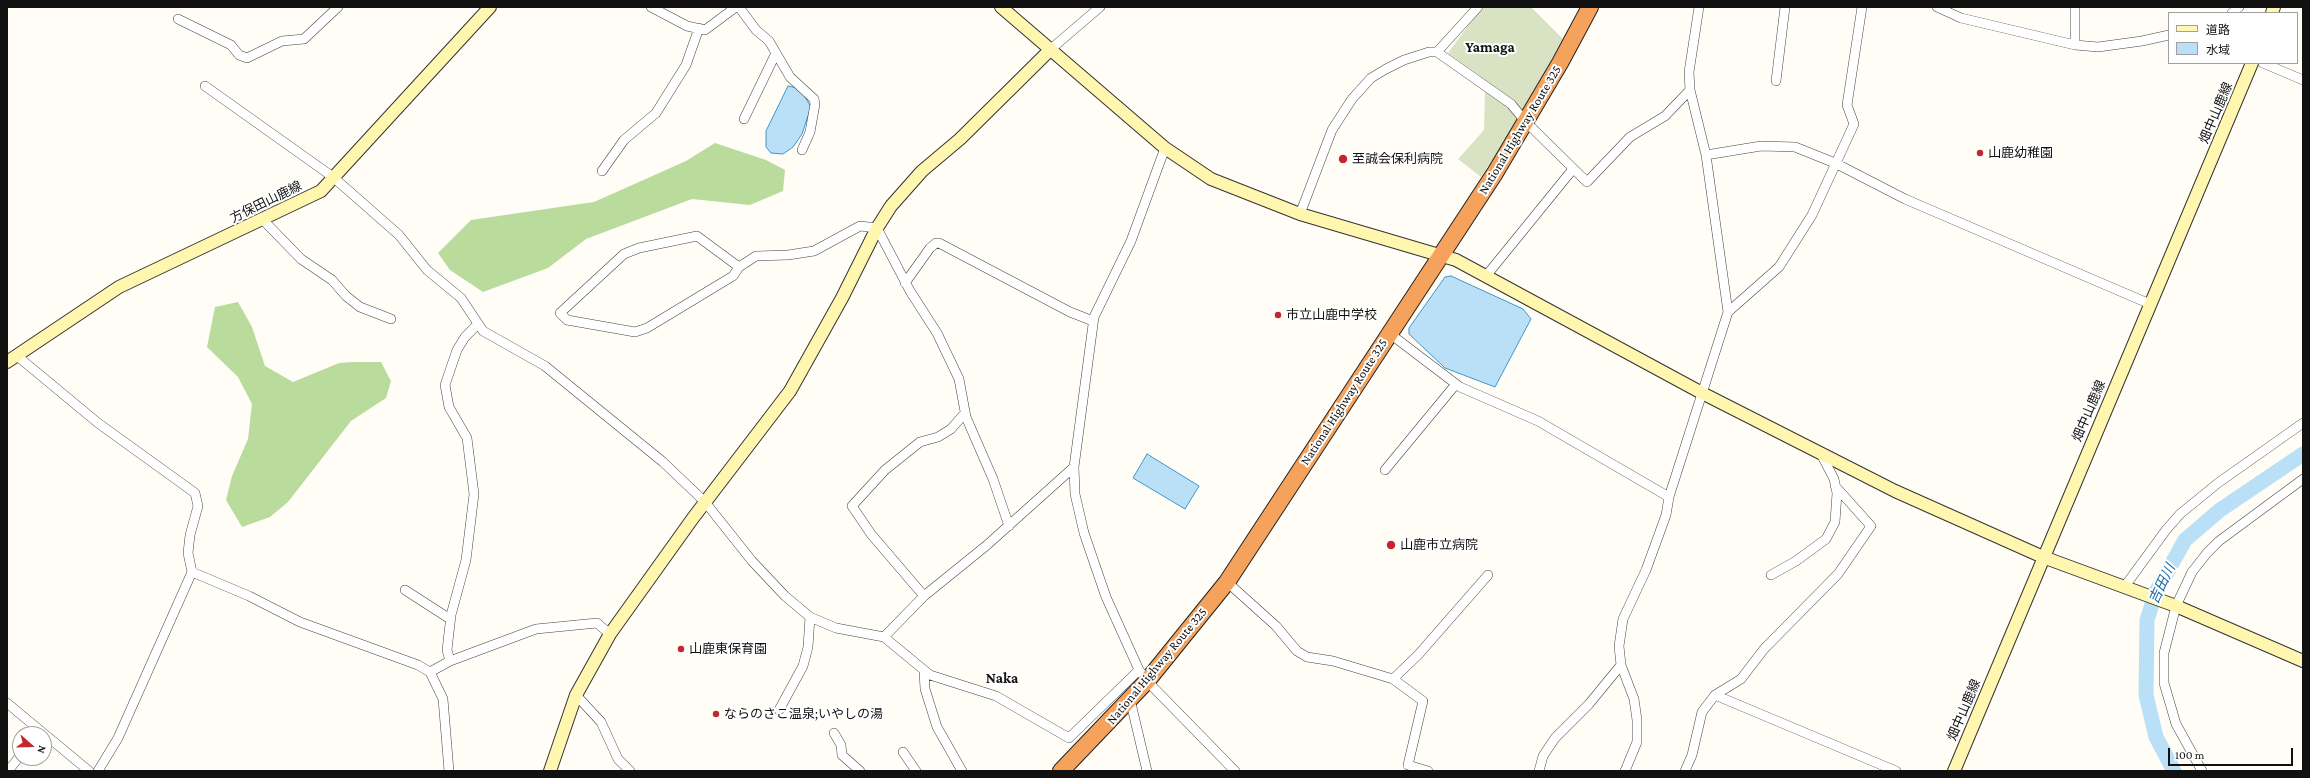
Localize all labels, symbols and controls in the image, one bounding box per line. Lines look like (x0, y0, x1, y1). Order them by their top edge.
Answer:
legend (2168, 12, 2298, 64)
text: 道路 (2206, 23, 2230, 37)
district label: Yamaga (1465, 38, 1515, 56)
text: 水域 (2206, 43, 2230, 57)
street label: National Highway Route 325 (1475, 63, 1565, 197)
street label: 畑中山鹿線 (2196, 80, 2236, 146)
place label: 山鹿幼稚園 (1988, 145, 2053, 161)
marker: 山鹿幼稚園 (1975, 148, 1985, 158)
place label: 至誠会保利病院 (1352, 151, 1443, 167)
marker: 至誠会保利病院 (1337, 153, 1349, 165)
street label: 方保田山鹿線 (228, 178, 304, 226)
place label: 市立山鹿中学校 (1286, 307, 1377, 323)
marker: 市立山鹿中学校 (1273, 310, 1283, 320)
street label: National Highway Route 325 (1297, 336, 1391, 468)
street label: 畑中山鹿線 (2069, 378, 2109, 444)
place label: 山鹿市立病院 (1400, 537, 1478, 553)
marker: 山鹿市立病院 (1385, 539, 1397, 551)
water label: 吉田川 (2145, 561, 2179, 607)
street label: National Highway Route 325 (1104, 604, 1210, 728)
place label: 山鹿東保育園 (689, 641, 767, 657)
marker: 山鹿東保育園 (676, 644, 686, 654)
district label: Naka (986, 669, 1018, 687)
street label: 畑中山鹿線 (1944, 677, 1984, 743)
place label: ならのさこ温泉;いやしの湯 (724, 706, 883, 722)
marker: ならのさこ温泉;いやしの湯 (711, 709, 721, 719)
north arrow (12, 726, 52, 766)
scale bar (2170, 740, 2295, 766)
text: N (35, 744, 49, 755)
text: 100 m (2175, 748, 2204, 762)

